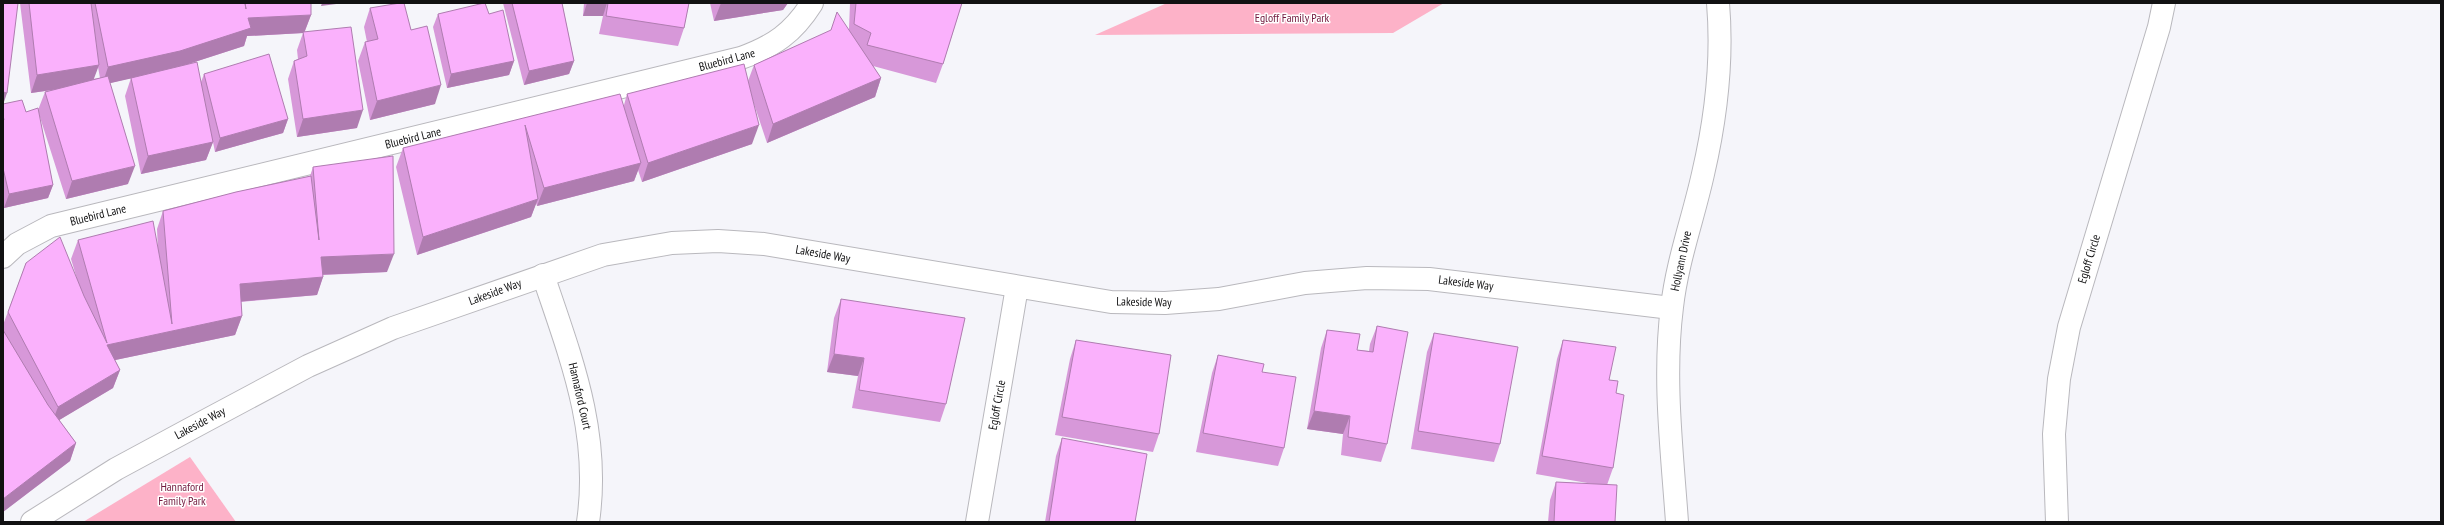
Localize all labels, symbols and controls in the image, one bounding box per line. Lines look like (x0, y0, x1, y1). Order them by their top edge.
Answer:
park label: Egloff Family Park (1255, 10, 1330, 25)
street label: Bluebird Lane (697, 45, 757, 74)
street label: Bluebird Lane (383, 123, 443, 152)
street label: Bluebird Lane (68, 200, 128, 229)
street label: Hollyann Drive (1667, 229, 1694, 292)
street label: Egloff Circle (2074, 233, 2103, 285)
street label: Lakeside Way (795, 241, 852, 266)
street label: Lakeside Way (1438, 272, 1495, 293)
street label: Lakeside Way (466, 275, 524, 308)
street label: Lakeside Way (1116, 294, 1172, 309)
street label: Hannaford Court (566, 361, 596, 431)
street label: Egloff Circle (985, 379, 1008, 431)
street label: Lakeside Way (172, 403, 228, 442)
park label: Hannaford Family Park (158, 479, 206, 508)

